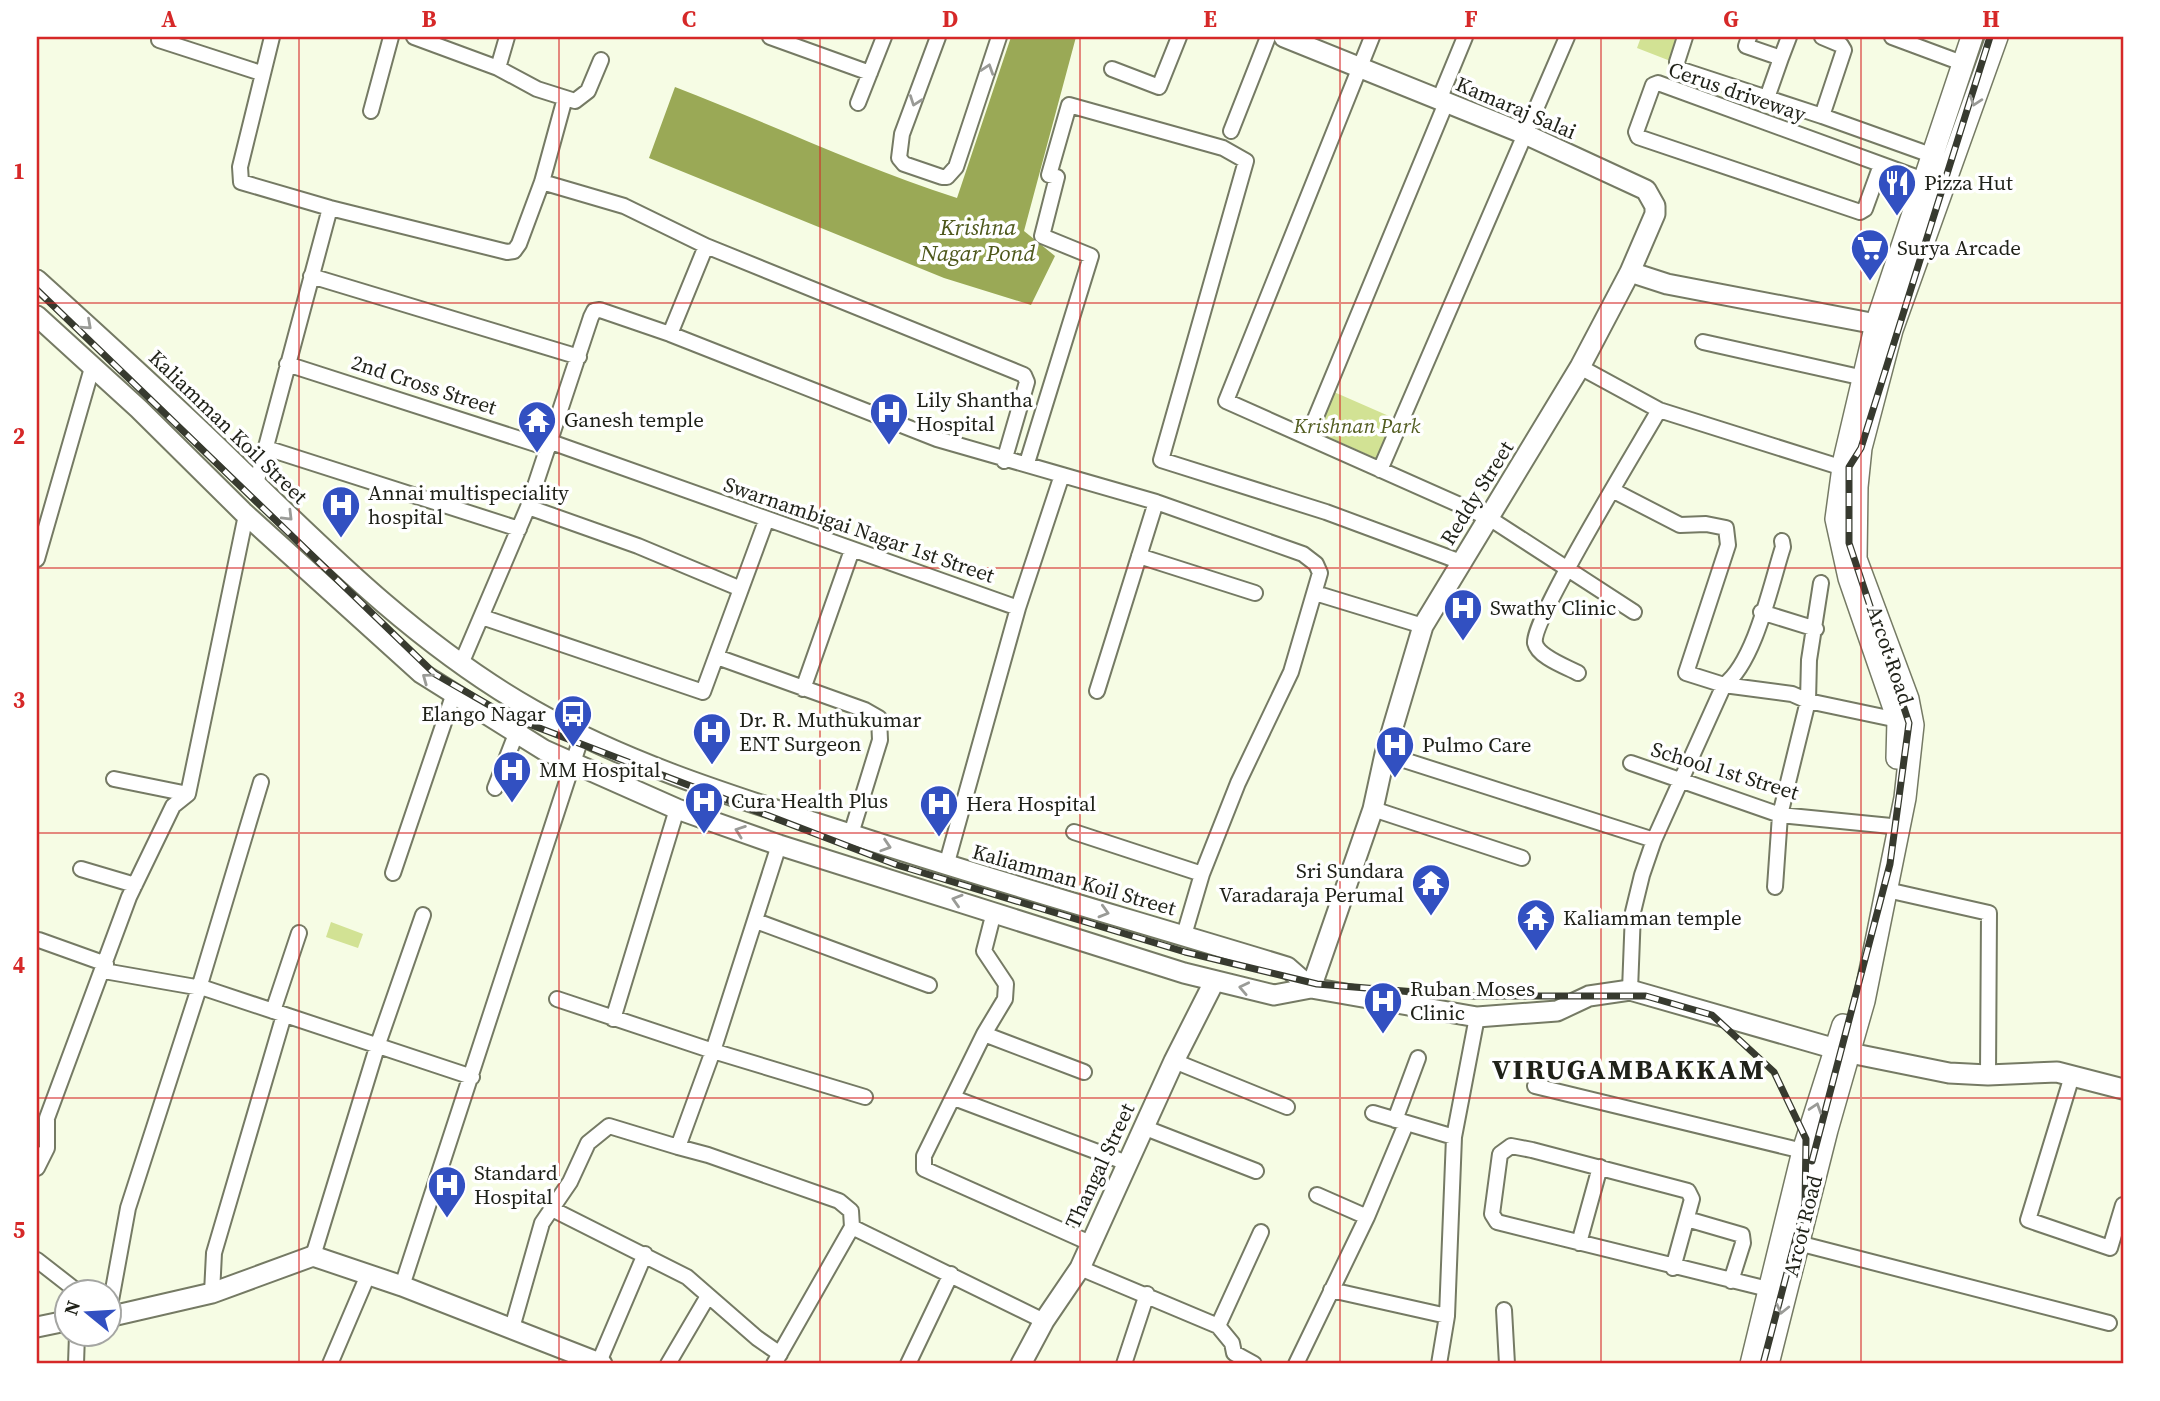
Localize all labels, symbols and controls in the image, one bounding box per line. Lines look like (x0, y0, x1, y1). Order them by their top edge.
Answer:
text: A (161, 3, 177, 35)
text: B (422, 3, 437, 35)
text: C (682, 3, 696, 35)
text: D (942, 3, 958, 35)
text: E (1203, 3, 1217, 35)
text: F (1464, 3, 1478, 35)
text: G (1723, 3, 1739, 35)
text: H (1982, 3, 2000, 35)
street label: Cerus driveway (1665, 54, 1810, 129)
one-way arrow (980, 63, 994, 75)
street label: Kamaraj Salai (1451, 69, 1581, 146)
one-way arrow (909, 94, 923, 106)
one-way arrow (1969, 95, 1983, 107)
text: 1 (13, 155, 25, 187)
restaurant icon: Pizza Hut (1876, 162, 1918, 217)
place label: Pizza Hut (1924, 168, 2013, 197)
water label: Krishna Nagar Pond (920, 211, 1035, 269)
supermarket icon: Surya Arcade (1849, 227, 1891, 282)
place label: Surya Arcade (1897, 233, 2021, 262)
one-way arrow (79, 317, 92, 329)
street label: Kaliamman Koil Street (143, 343, 314, 510)
street label: 2nd Cross Street (348, 347, 501, 422)
place label: Lily Shantha Hospital (916, 385, 1033, 438)
hospital icon: Lily Shantha Hospital (868, 391, 910, 446)
temple icon: Ganesh temple (516, 399, 558, 454)
place label: Ganesh temple (564, 405, 704, 434)
park label: Krishnan Park (1293, 411, 1421, 440)
text: 2 (13, 420, 25, 452)
street label: Reddy Street (1433, 435, 1520, 550)
street label: Swarnambigai Nagar 1st Street (720, 470, 999, 590)
place label: Annai multispeciality hospital (368, 478, 569, 531)
hospital icon: Annai multispeciality hospital (320, 484, 362, 539)
one-way arrow (280, 507, 293, 520)
hospital icon: Swathy Clinic (1442, 587, 1484, 642)
place label: Swathy Clinic (1490, 593, 1616, 622)
street label: Arcot Road (1860, 601, 1921, 709)
one-way arrow (422, 673, 435, 686)
text: 3 (13, 684, 25, 716)
bus stop icon: Elango Nagar (552, 693, 594, 748)
place label: Elango Nagar (421, 699, 546, 728)
place label: Dr. R. Muthukumar ENT Surgeon (739, 705, 922, 758)
hospital icon: Dr. R. Muthukumar ENT Surgeon (691, 711, 733, 766)
hospital icon: Pulmo Care (1374, 724, 1416, 779)
place label: Pulmo Care (1422, 730, 1531, 759)
street label: School 1st Street (1648, 734, 1803, 807)
hospital icon: MM Hospital (491, 749, 533, 804)
place label: MM Hospital (539, 755, 661, 784)
hospital icon: Cura Health Plus (683, 780, 725, 835)
hospital icon: Hera Hospital (918, 783, 960, 838)
place label: Cura Health Plus (731, 786, 888, 815)
place label: Hera Hospital (966, 789, 1096, 818)
one-way arrow (735, 825, 747, 839)
street label: Kaliamman Koil Street (969, 837, 1179, 923)
one-way arrow (880, 838, 892, 852)
place label: Sri Sundara Varadaraja Perumal (1219, 856, 1404, 909)
temple icon: Sri Sundara Varadaraja Perumal (1410, 862, 1452, 917)
one-way arrow (951, 894, 963, 909)
temple icon: Kaliamman temple (1515, 897, 1557, 952)
place label: Kaliamman temple (1563, 903, 1742, 932)
one-way arrow (1098, 904, 1110, 919)
text: 4 (13, 949, 25, 981)
place label: Ruban Moses Clinic (1410, 974, 1535, 1027)
hospital icon: Ruban Moses Clinic (1362, 980, 1404, 1035)
one-way arrow (1239, 982, 1251, 997)
district label: VIRUGAMBAKKAM (1492, 1050, 1766, 1088)
street label: Thangal Street (1058, 1098, 1141, 1233)
one-way arrow (1808, 1103, 1823, 1115)
place label: Standard Hospital (474, 1158, 558, 1211)
hospital icon: Standard Hospital (426, 1164, 468, 1219)
street label: Arcot Road (1776, 1172, 1829, 1280)
text: 5 (13, 1214, 25, 1246)
north arrow (52, 1278, 122, 1348)
text: N (57, 1297, 86, 1318)
one-way arrow (1776, 1303, 1790, 1315)

